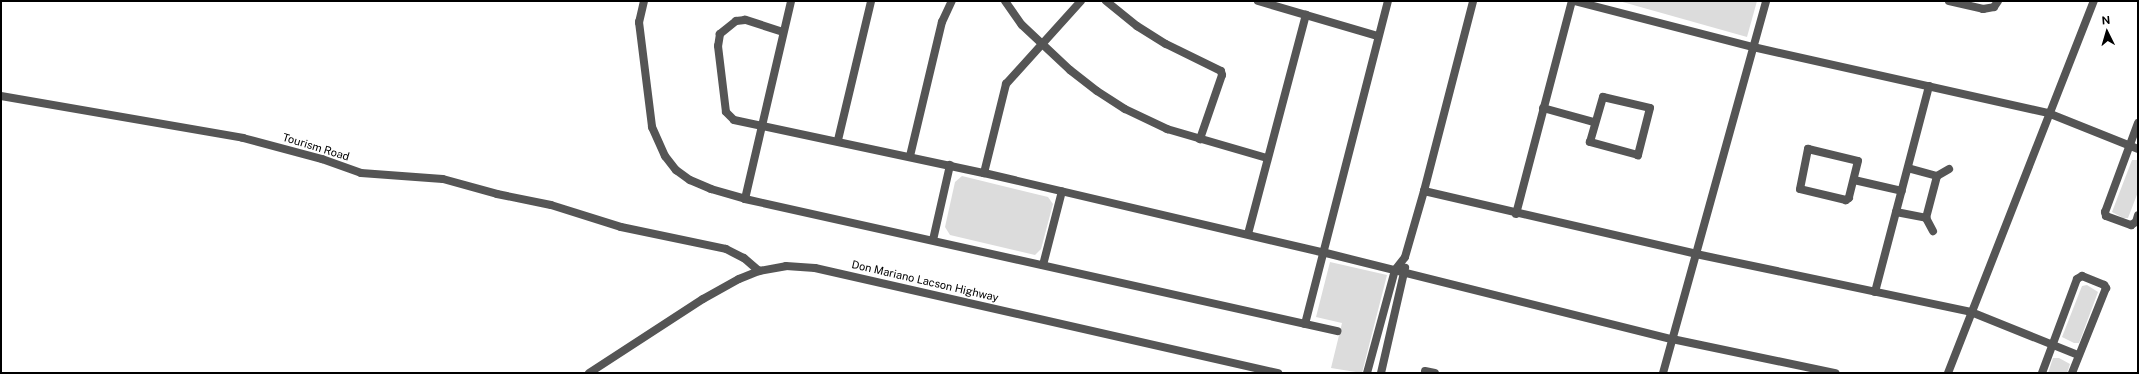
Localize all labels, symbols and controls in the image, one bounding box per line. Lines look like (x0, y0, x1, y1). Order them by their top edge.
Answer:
north arrow (2087, 12, 2127, 52)
text: N (2101, 14, 2111, 26)
street label: Tourism Road (281, 131, 351, 163)
street label: Don Mariano Lacson Highway (850, 258, 1000, 304)

